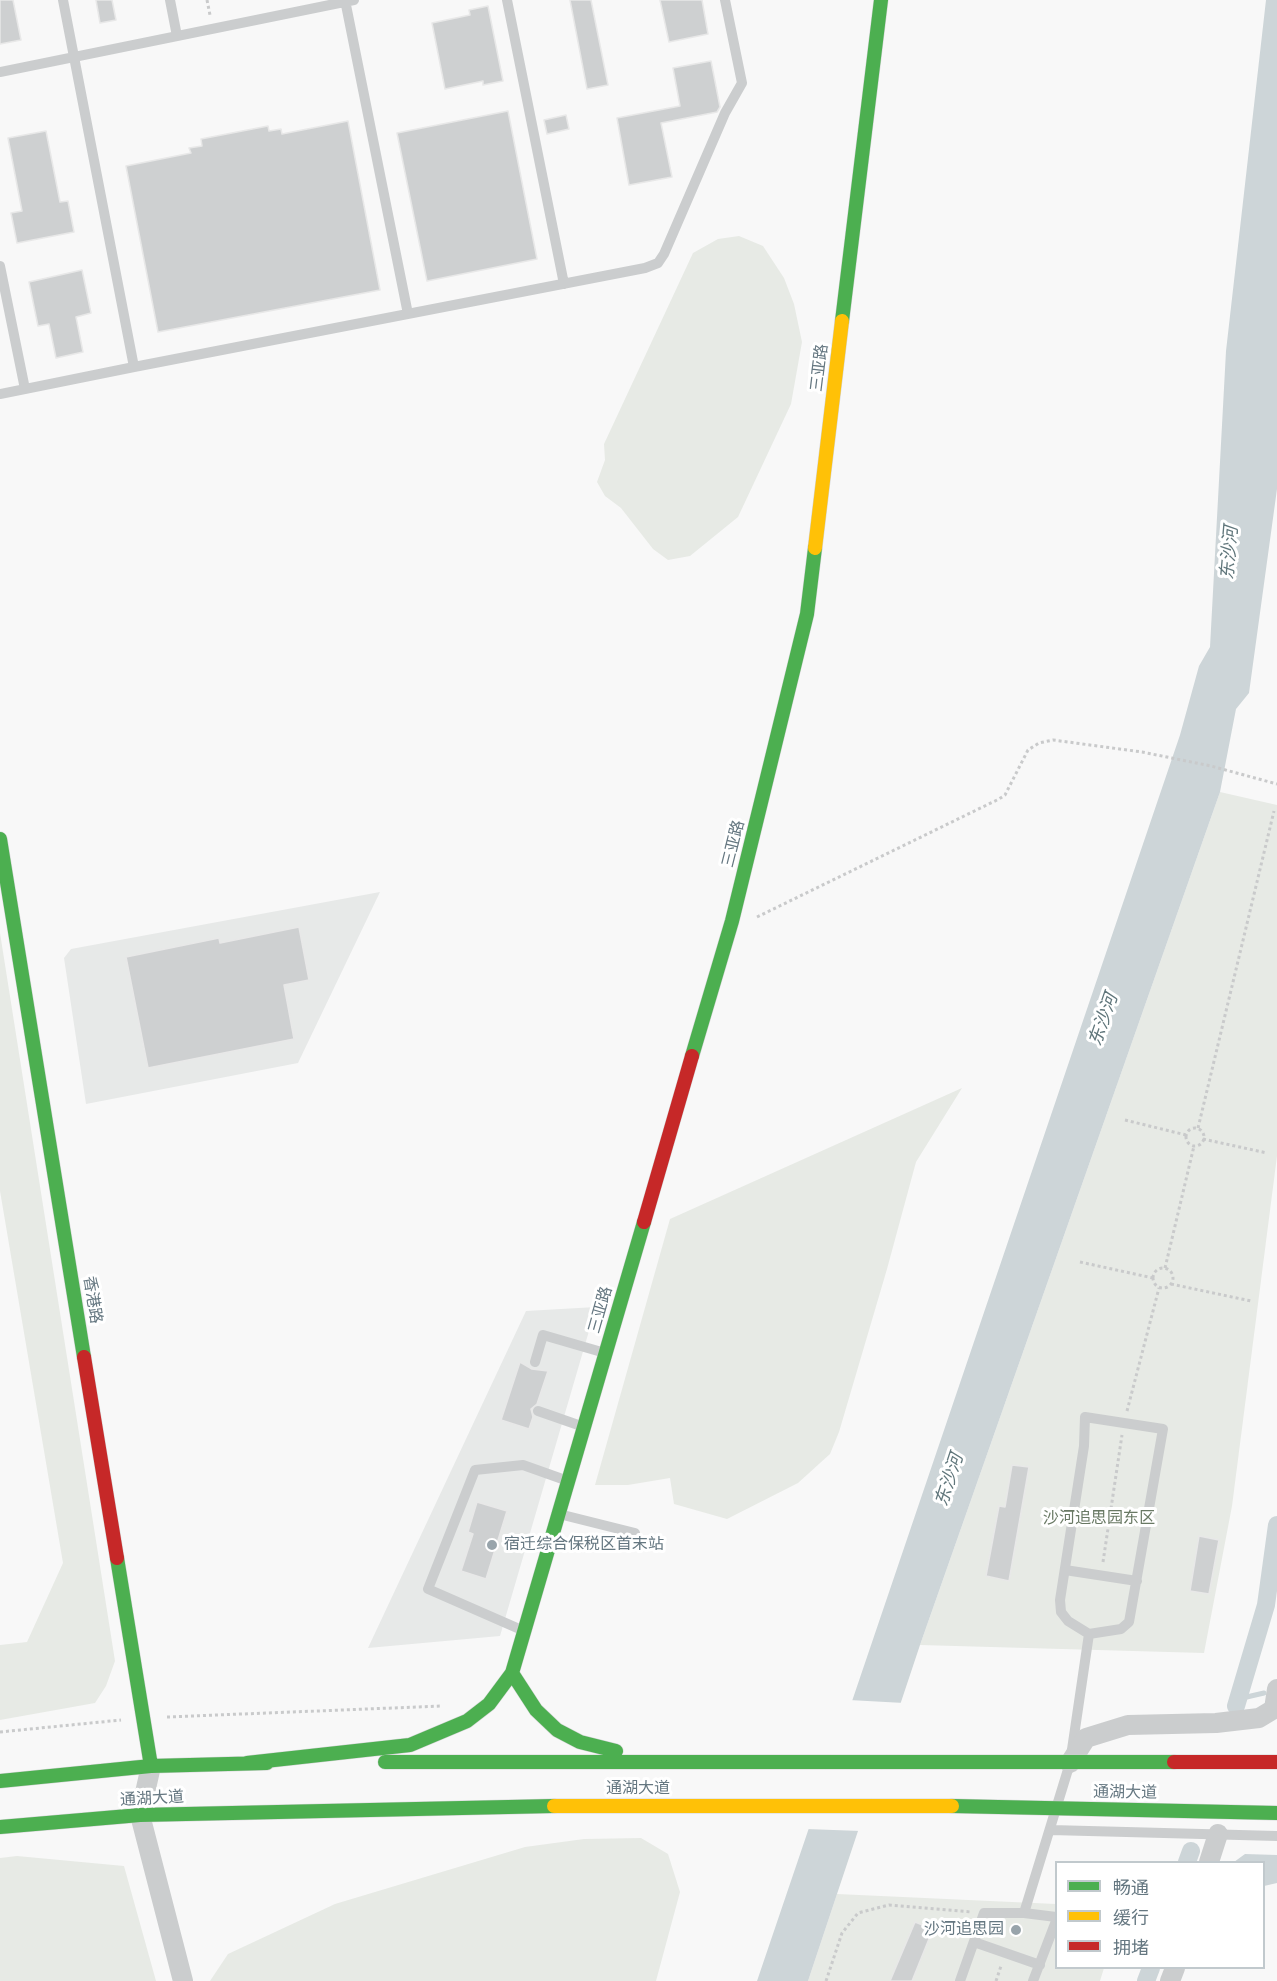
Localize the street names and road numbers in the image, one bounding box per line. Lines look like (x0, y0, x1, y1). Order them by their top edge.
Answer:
street label: 三亚路 (808, 343, 832, 393)
street label: 三亚路 (719, 818, 749, 870)
street label: 香港路 (79, 1275, 105, 1325)
street label: 三亚路 (585, 1284, 617, 1336)
street label: 通湖大道 (606, 1779, 670, 1799)
street label: 通湖大道 (1093, 1783, 1157, 1803)
street label: 通湖大道 (120, 1788, 184, 1810)

